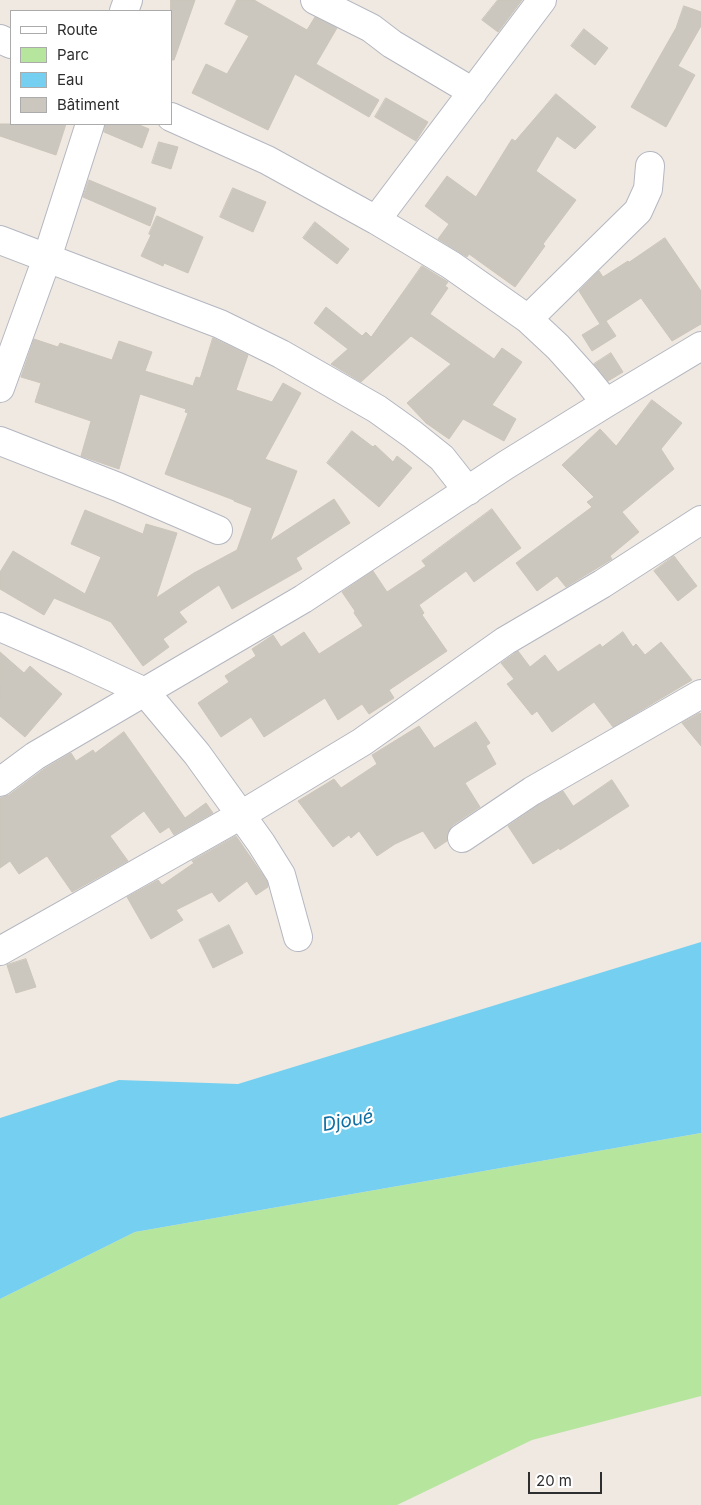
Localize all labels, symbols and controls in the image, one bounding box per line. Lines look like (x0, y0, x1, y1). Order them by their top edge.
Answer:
legend (10, 10, 172, 125)
text: Route (57, 20, 98, 39)
text: Parc (57, 45, 89, 64)
text: Eau (57, 70, 83, 89)
text: Bâtiment (57, 95, 119, 114)
water label: Djoué (320, 1105, 376, 1137)
scale bar (531, 1462, 605, 1494)
text: 20 m (536, 1471, 572, 1490)

